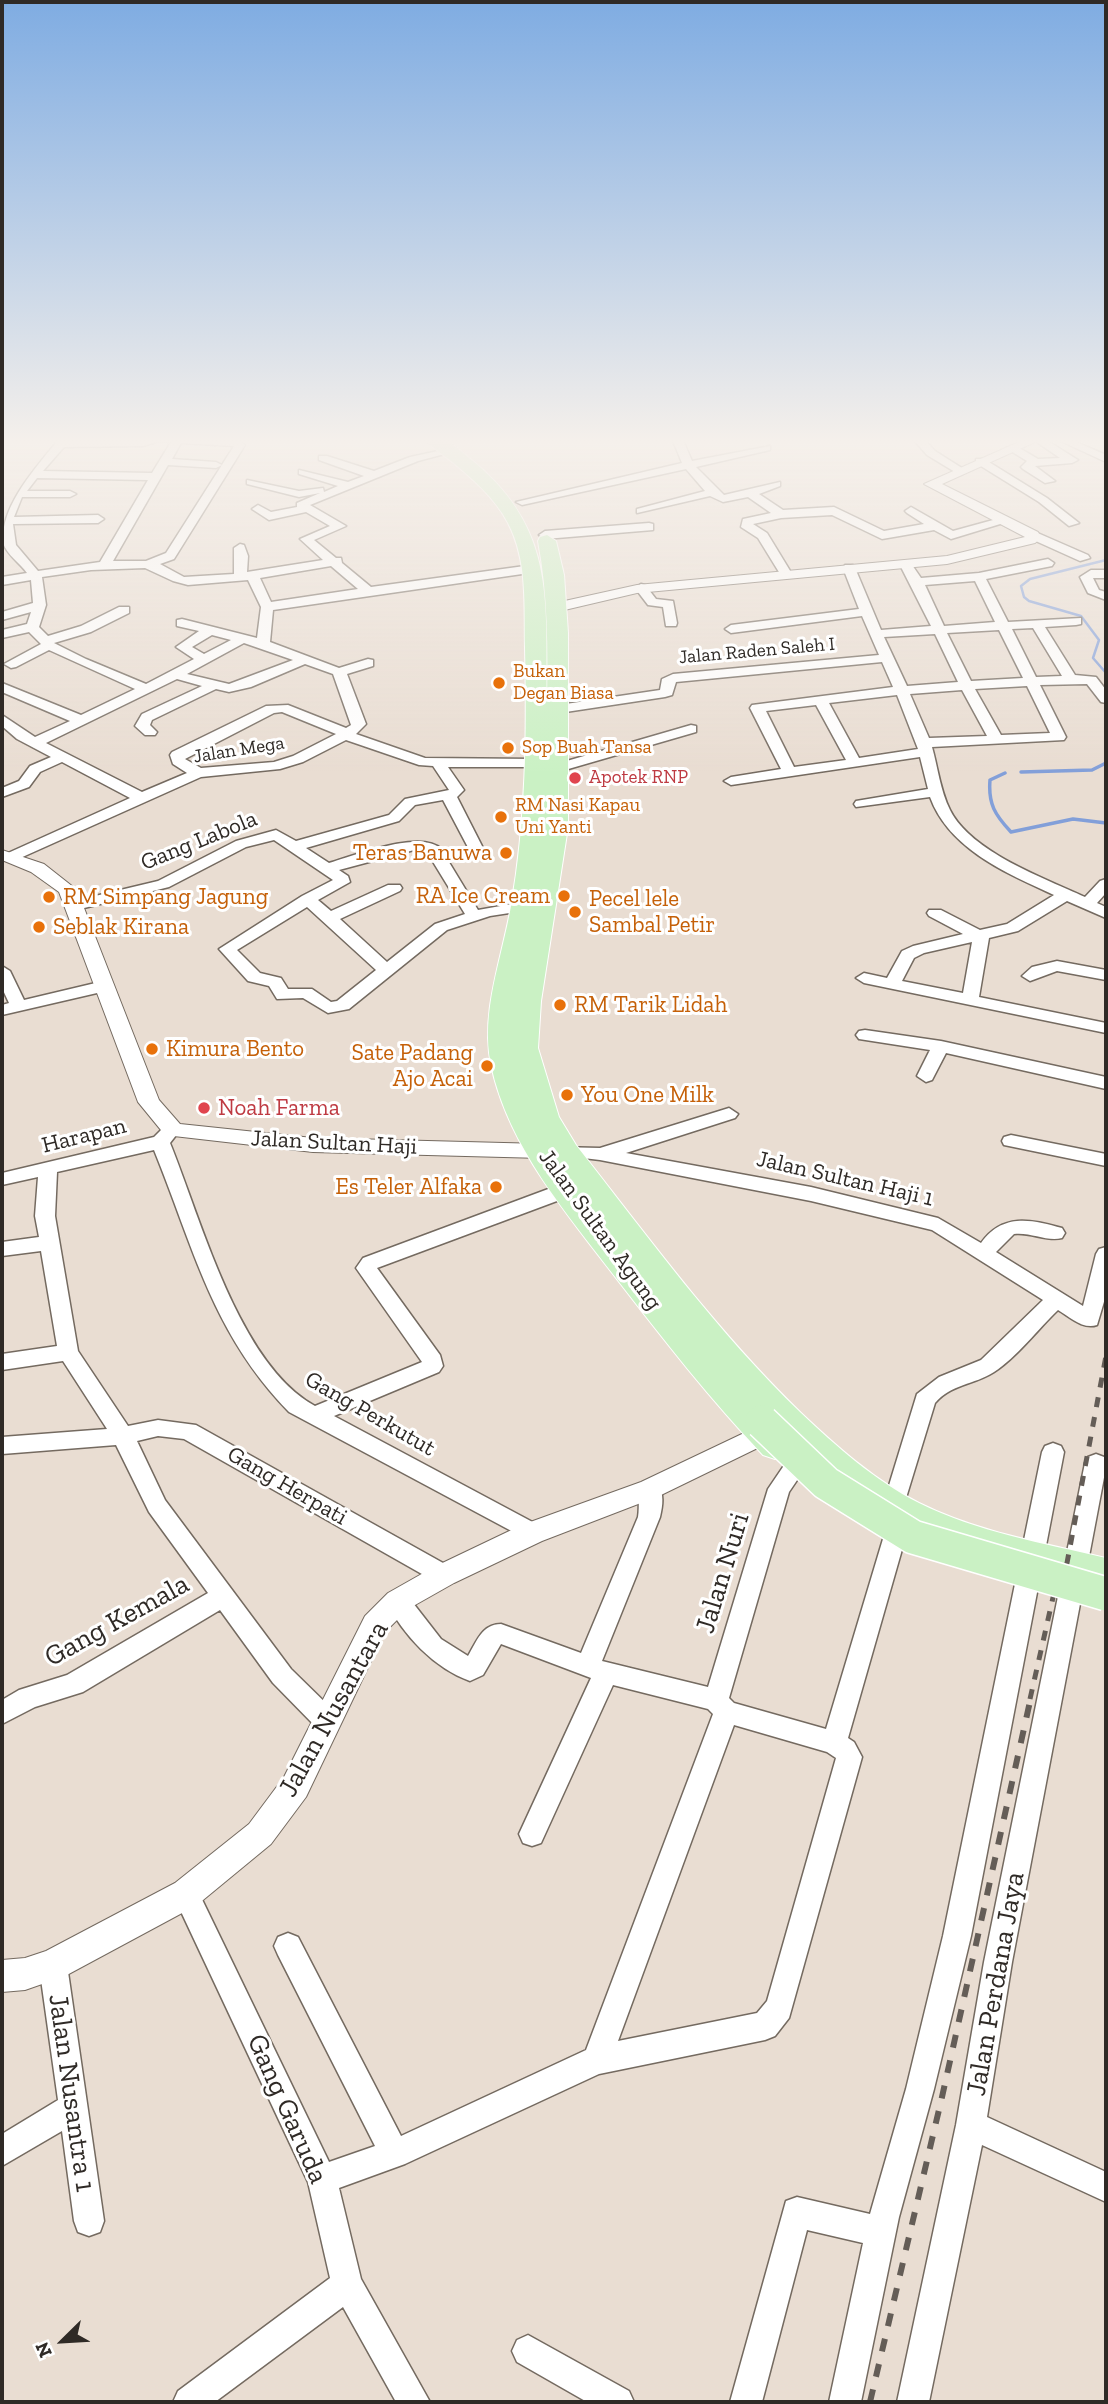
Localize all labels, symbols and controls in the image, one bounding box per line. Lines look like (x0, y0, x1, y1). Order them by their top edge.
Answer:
street label: Jalan Raden Saleh I (678, 633, 836, 669)
place label: Bukan Degan Biasa (513, 661, 614, 705)
marker: Bukan Degan Biasa (491, 675, 507, 691)
street label: Jalan Mega (192, 732, 286, 768)
place label: Sop Buah Tansa (522, 737, 652, 759)
marker: Sop Buah Tansa (500, 740, 516, 756)
place label: Apotek RNP (589, 767, 688, 789)
marker: Apotek RNP (567, 770, 583, 786)
place label: RM Nasi Kapau Uni Yanti (515, 795, 640, 839)
street label: Gang Labola (137, 805, 261, 877)
marker: RM Nasi Kapau Uni Yanti (493, 809, 509, 825)
place label: Teras Banuwa (353, 839, 492, 867)
marker: Teras Banuwa (498, 845, 514, 861)
place label: RA Ice Cream (416, 882, 550, 910)
place label: RM Simpang Jagung (63, 883, 268, 911)
place label: Pecel lele Sambal Petir (589, 885, 715, 939)
marker: RA Ice Cream (556, 888, 572, 904)
marker: RM Simpang Jagung (41, 889, 57, 905)
marker: Pecel lele Sambal Petir (567, 904, 583, 920)
place label: Seblak Kirana (53, 913, 189, 941)
marker: Seblak Kirana (31, 919, 47, 935)
place label: RM Tarik Lidah (574, 991, 727, 1019)
marker: RM Tarik Lidah (552, 997, 568, 1013)
place label: Kimura Bento (166, 1035, 304, 1063)
place label: Sate Padang Ajo Acai (351, 1039, 473, 1093)
marker: Kimura Bento (144, 1041, 160, 1057)
marker: Sate Padang Ajo Acai (479, 1058, 495, 1074)
place label: You One Milk (581, 1081, 714, 1109)
marker: You One Milk (559, 1087, 575, 1103)
place label: Noah Farma (218, 1094, 340, 1122)
marker: Noah Farma (196, 1100, 212, 1116)
street label: Harapan (39, 1112, 129, 1160)
street label: Jalan Sultan Haji (250, 1125, 418, 1161)
street label: Jalan Sultan Agung (532, 1144, 668, 1316)
street label: Jalan Sultan Haji 1 (754, 1145, 936, 1213)
place label: Es Teler Alfaka (335, 1173, 482, 1201)
marker: Es Teler Alfaka (488, 1179, 504, 1195)
street label: Gang Perkutut (300, 1366, 440, 1462)
street label: Gang Herpati (222, 1441, 352, 1531)
street label: Jalan Nuri (689, 1509, 757, 1637)
street label: Gang Kemala (39, 1568, 195, 1674)
street label: Jalan Nusantara (272, 1615, 396, 1803)
street label: Jalan Perdana Jaya (960, 1869, 1032, 2099)
street label: Jalan Nusantra 1 (40, 1992, 102, 2194)
street label: Gang Garuda (239, 2029, 335, 2189)
north arrow (28, 2306, 98, 2376)
text: N (30, 2338, 57, 2361)

